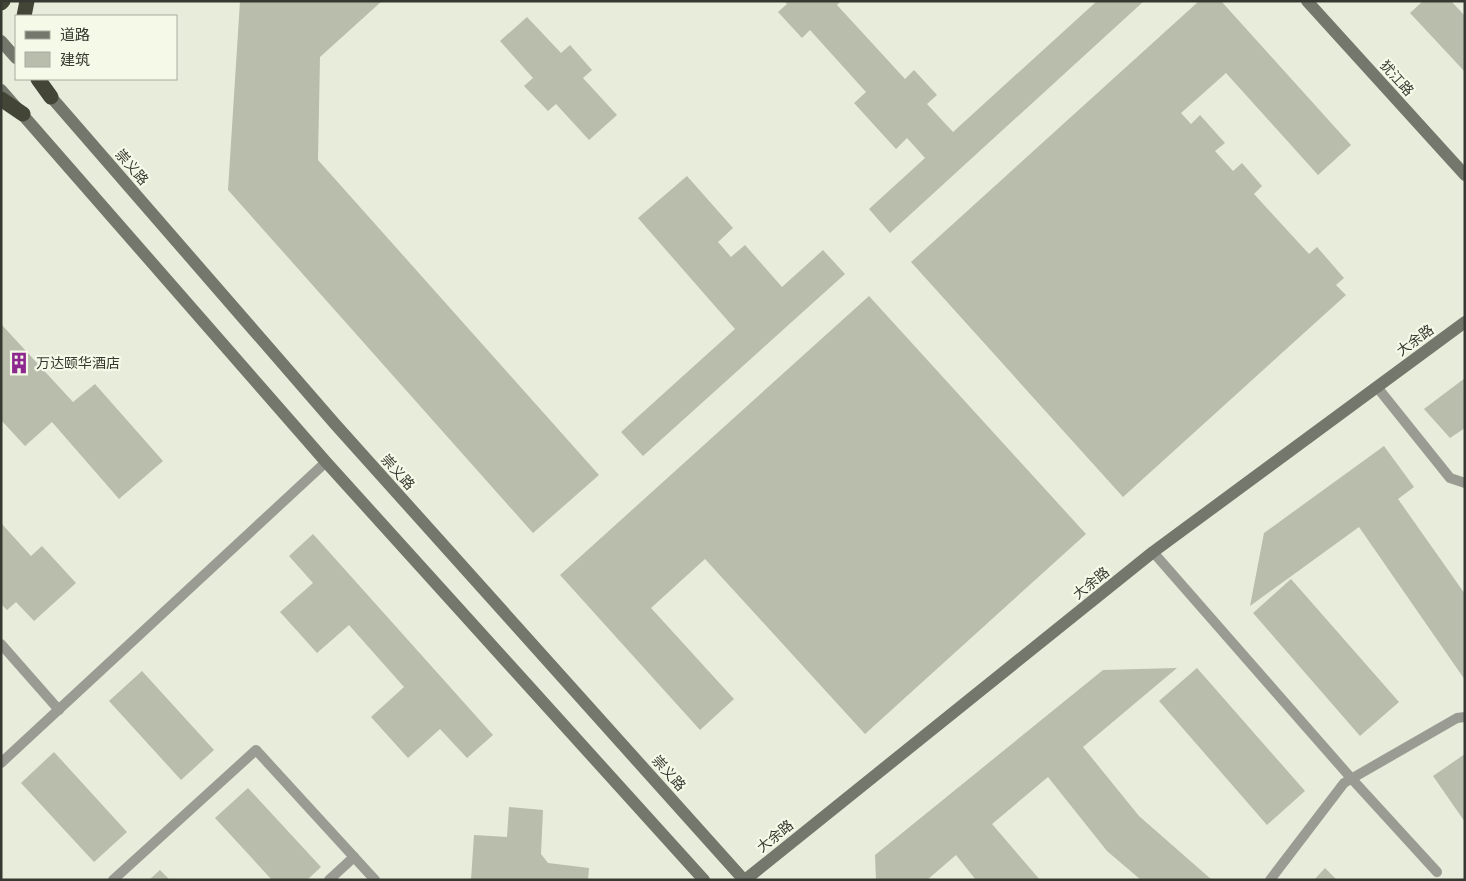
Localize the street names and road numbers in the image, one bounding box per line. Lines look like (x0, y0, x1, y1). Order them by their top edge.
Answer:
street label: 犹江路 (1376, 56, 1418, 100)
street label: 崇义路 (111, 145, 153, 189)
street label: 大余路 (1393, 320, 1437, 360)
street label: 崇义路 (377, 450, 419, 494)
street label: 大余路 (1069, 563, 1113, 603)
street label: 崇义路 (648, 751, 690, 795)
street label: 大余路 (753, 816, 797, 856)

